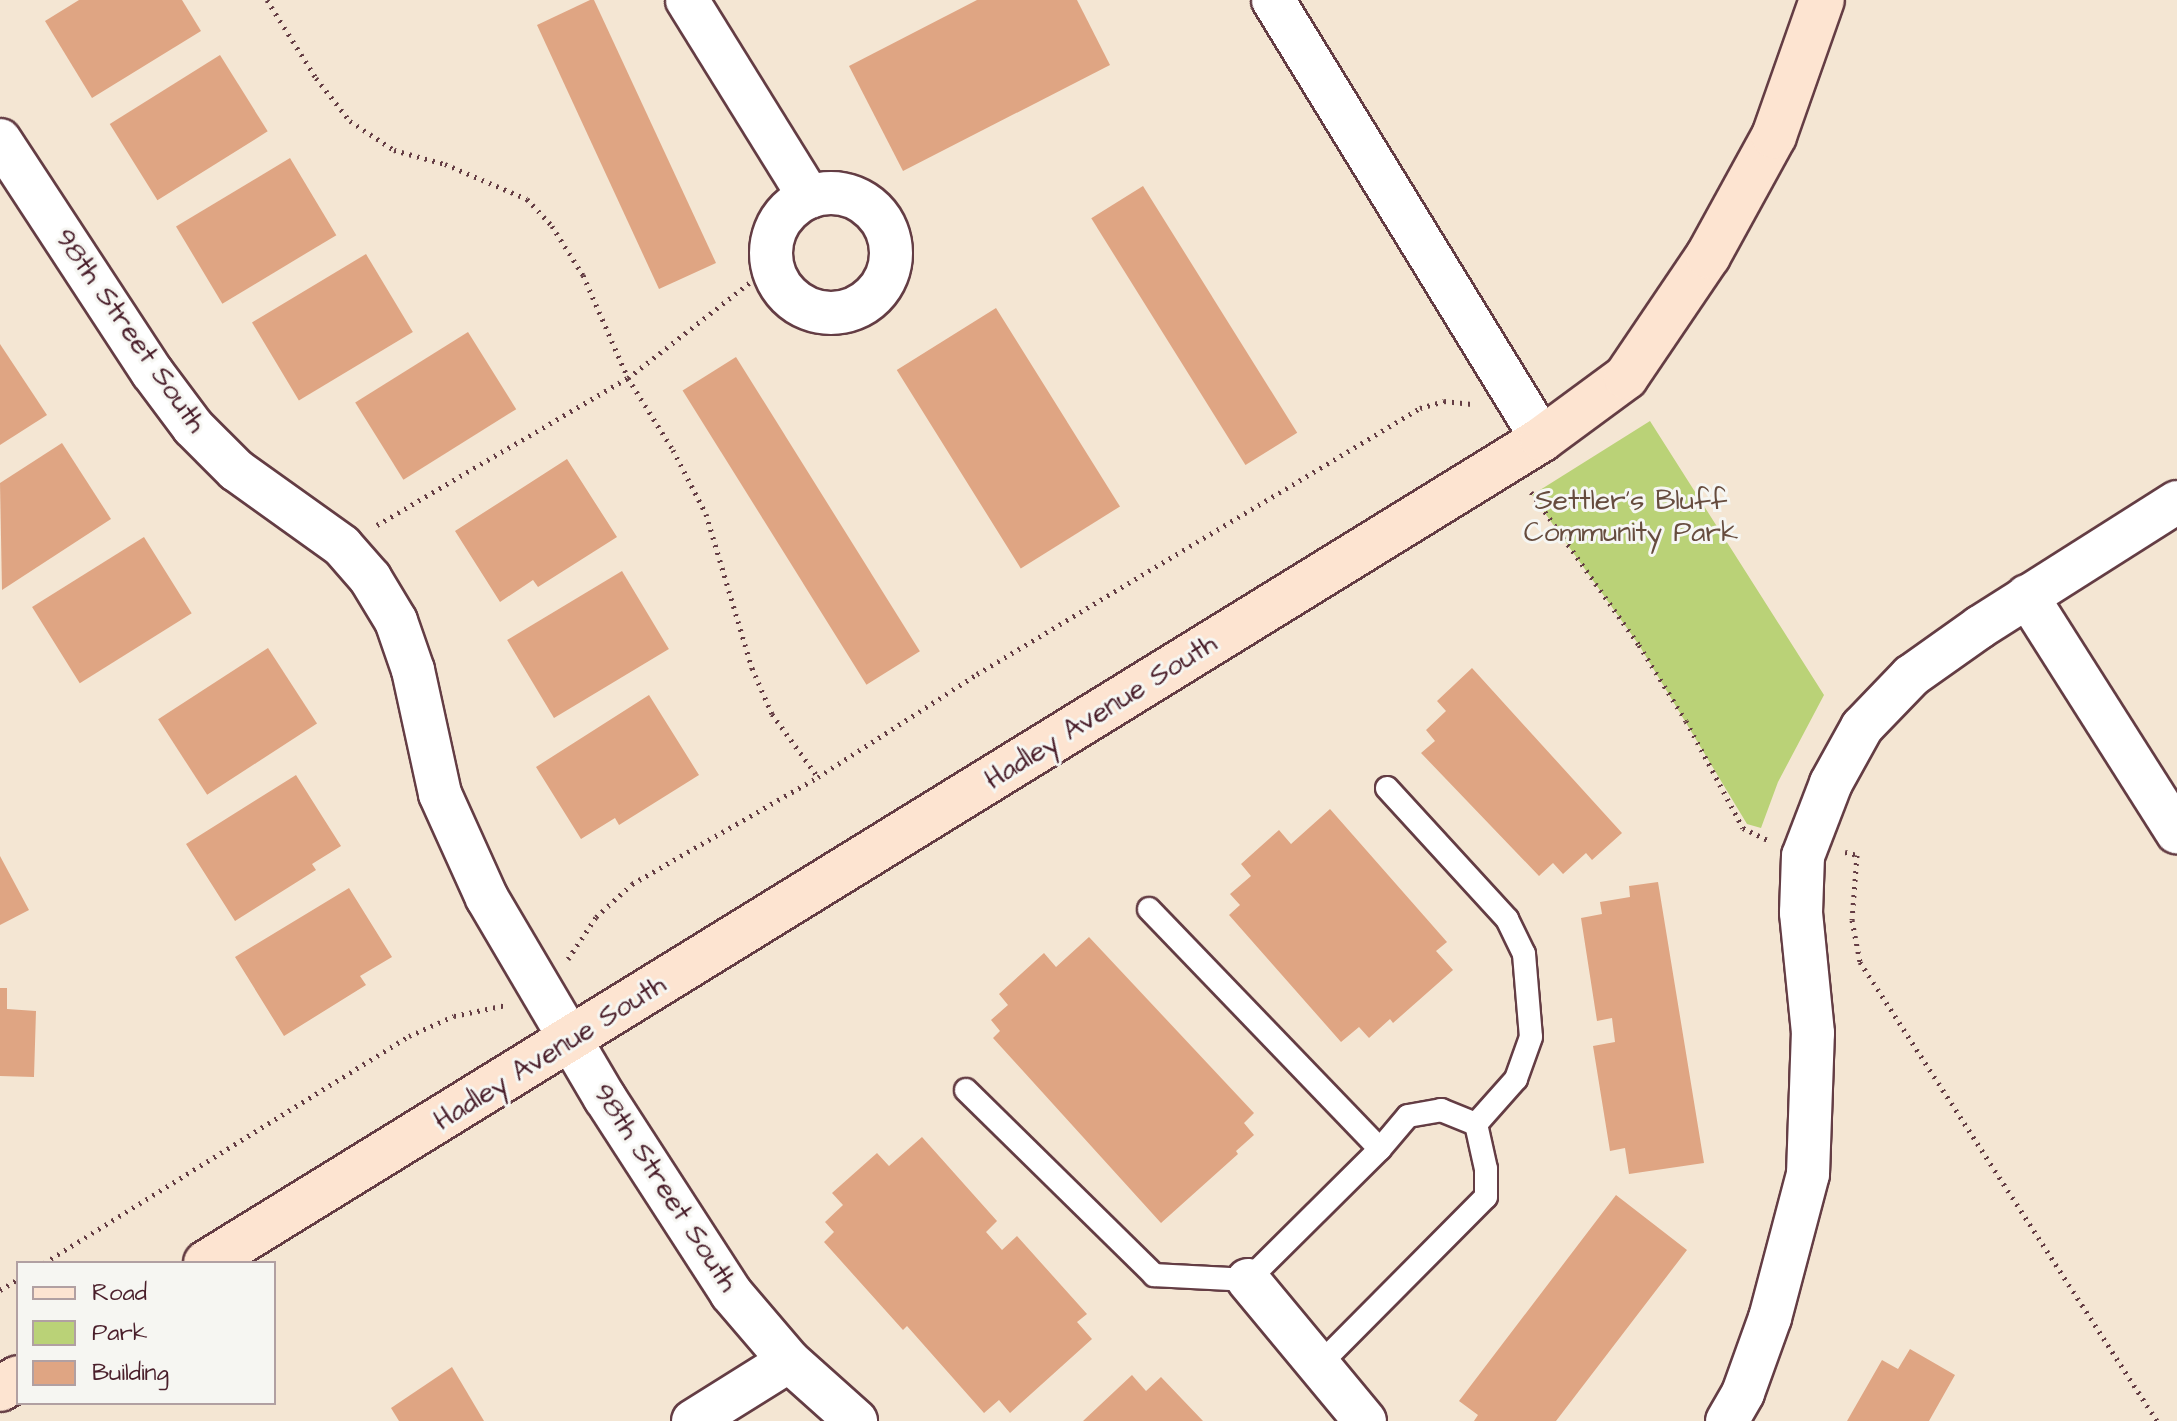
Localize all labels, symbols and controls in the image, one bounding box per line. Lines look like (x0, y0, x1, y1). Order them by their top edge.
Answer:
street label: 98th Street South (47, 223, 213, 439)
park label: Settler's Bluff Community Park (1524, 484, 1738, 550)
street label: Hadley Avenue South (979, 627, 1223, 797)
street label: Hadley Avenue South (428, 968, 672, 1138)
street label: 98th Street South (585, 1078, 745, 1298)
legend (16, 1261, 276, 1405)
text: Road (92, 1276, 147, 1310)
text: Park (92, 1316, 148, 1350)
text: Building (92, 1356, 169, 1390)

